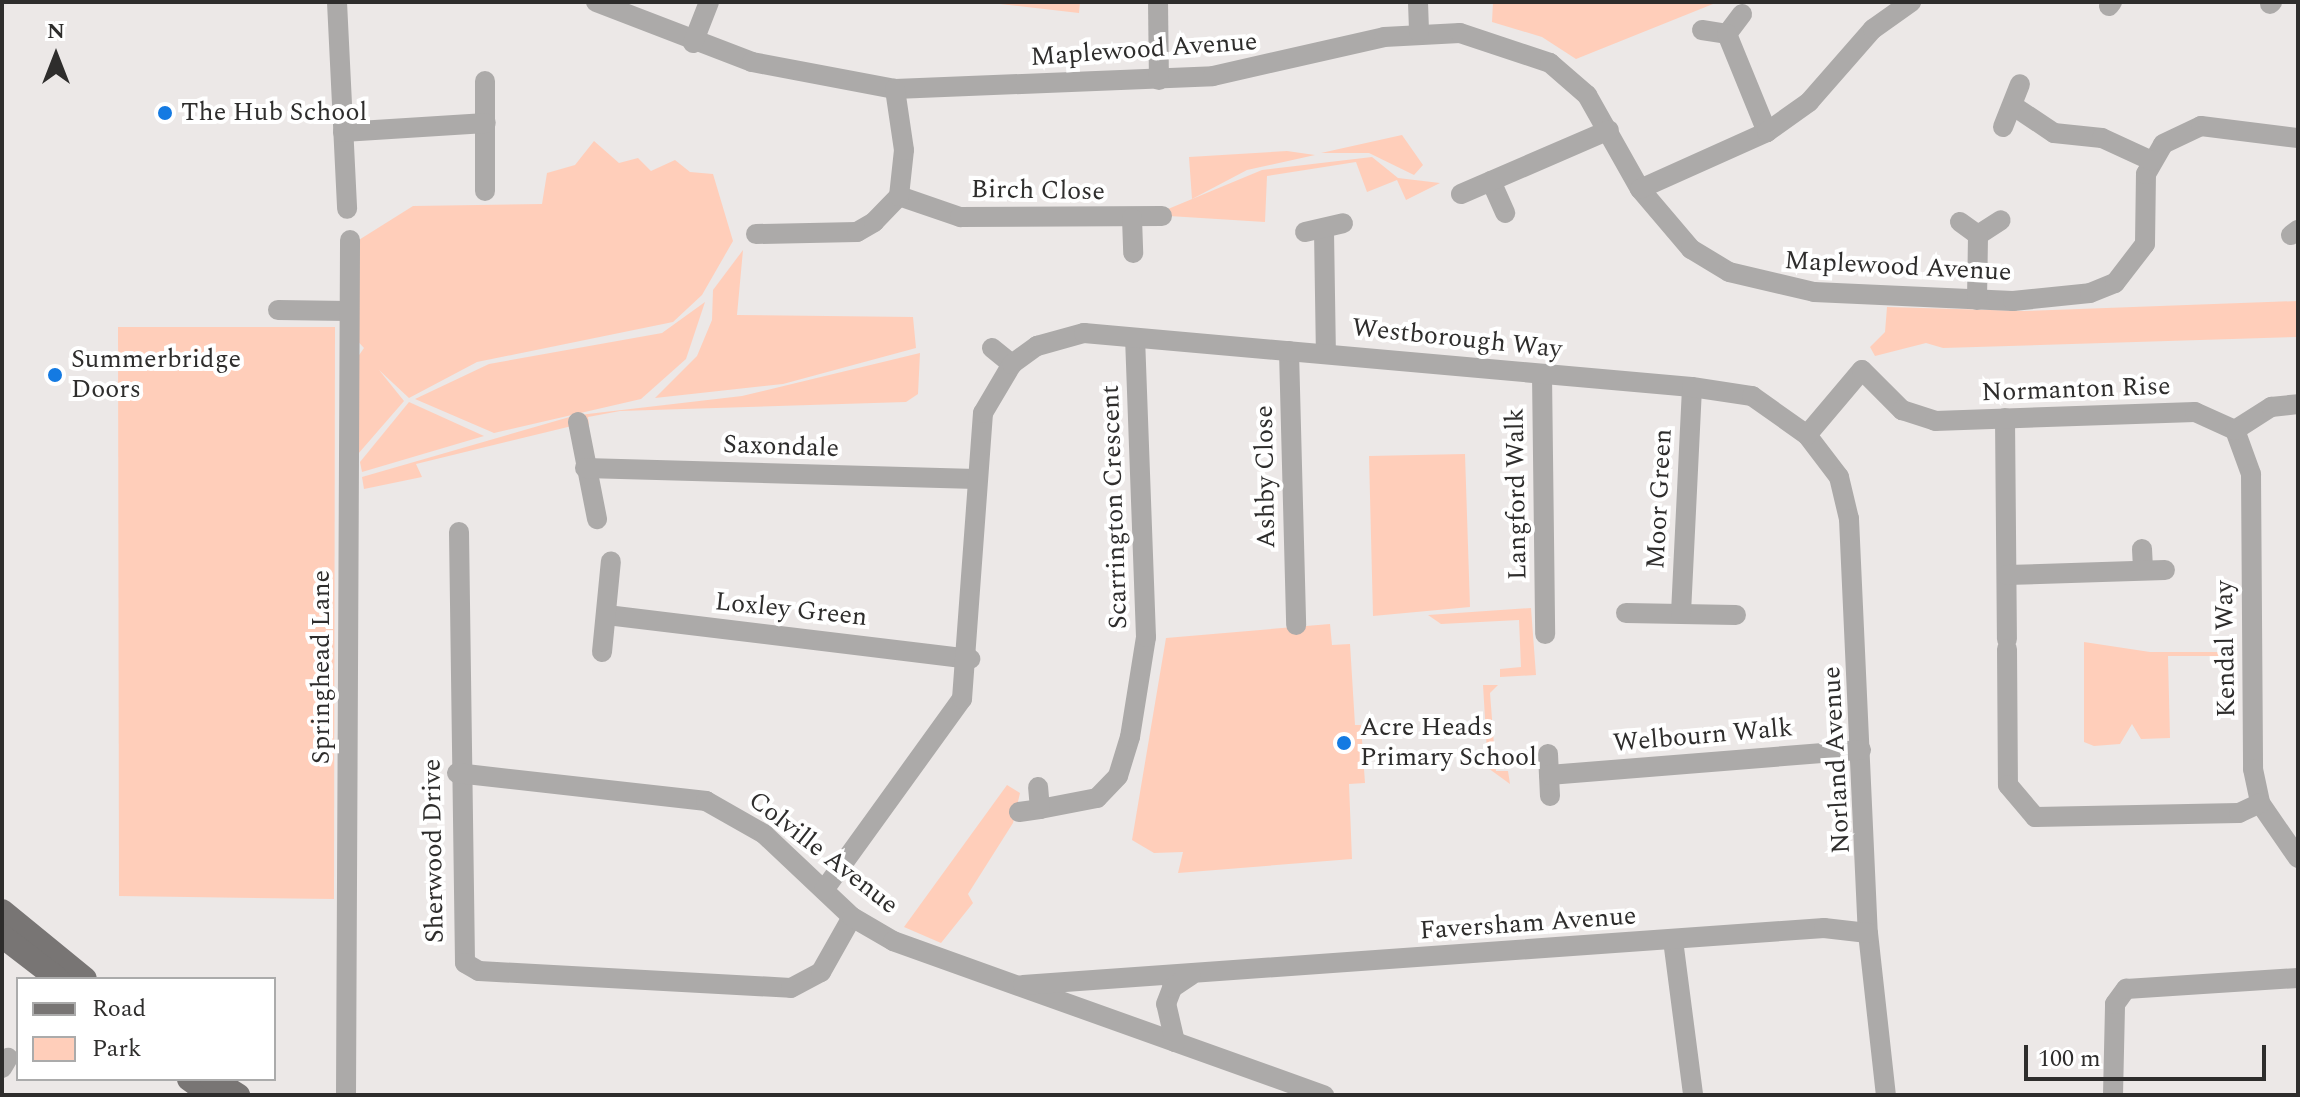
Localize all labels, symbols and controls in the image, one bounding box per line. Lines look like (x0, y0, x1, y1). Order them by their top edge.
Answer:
text: N (47, 15, 65, 48)
north arrow (16, 16, 96, 96)
street label: Maplewood Avenue (1029, 27, 1259, 73)
place label: The Hub School (181, 97, 367, 129)
marker: The Hub School (156, 104, 174, 122)
street label: Birch Close (971, 174, 1105, 208)
street label: Maplewood Avenue (1784, 245, 2012, 289)
street label: Westborough Way (1350, 312, 1564, 366)
place label: Summerbridge Doors (71, 344, 241, 406)
marker: Summerbridge Doors (46, 366, 64, 384)
street label: Normanton Rise (1981, 371, 2171, 409)
street label: Scarrington Crescent (1095, 384, 1135, 630)
street label: Ashby Close (1249, 405, 1283, 549)
street label: Langford Walk (1500, 408, 1534, 580)
street label: Moor Green (1641, 428, 1679, 570)
street label: Saxondale (722, 429, 840, 465)
street label: Springhead Lane (306, 570, 338, 764)
street label: Kendal Way (2209, 580, 2243, 718)
street label: Loxley Green (713, 586, 869, 634)
street label: Norland Avenue (1817, 666, 1857, 854)
place label: Acre Heads Primary School (1360, 712, 1537, 774)
street label: Welbourn Walk (1612, 713, 1794, 759)
marker: Acre Heads Primary School (1335, 734, 1353, 752)
street label: Sherwood Drive (417, 759, 451, 943)
street label: Colville Avenue (742, 785, 904, 921)
street label: Faversham Avenue (1419, 901, 1637, 947)
legend (16, 977, 276, 1081)
text: Road (92, 991, 146, 1027)
scale bar (2028, 1029, 2270, 1079)
text: Park (92, 1031, 142, 1067)
text: 100 m (2038, 1041, 2101, 1077)

